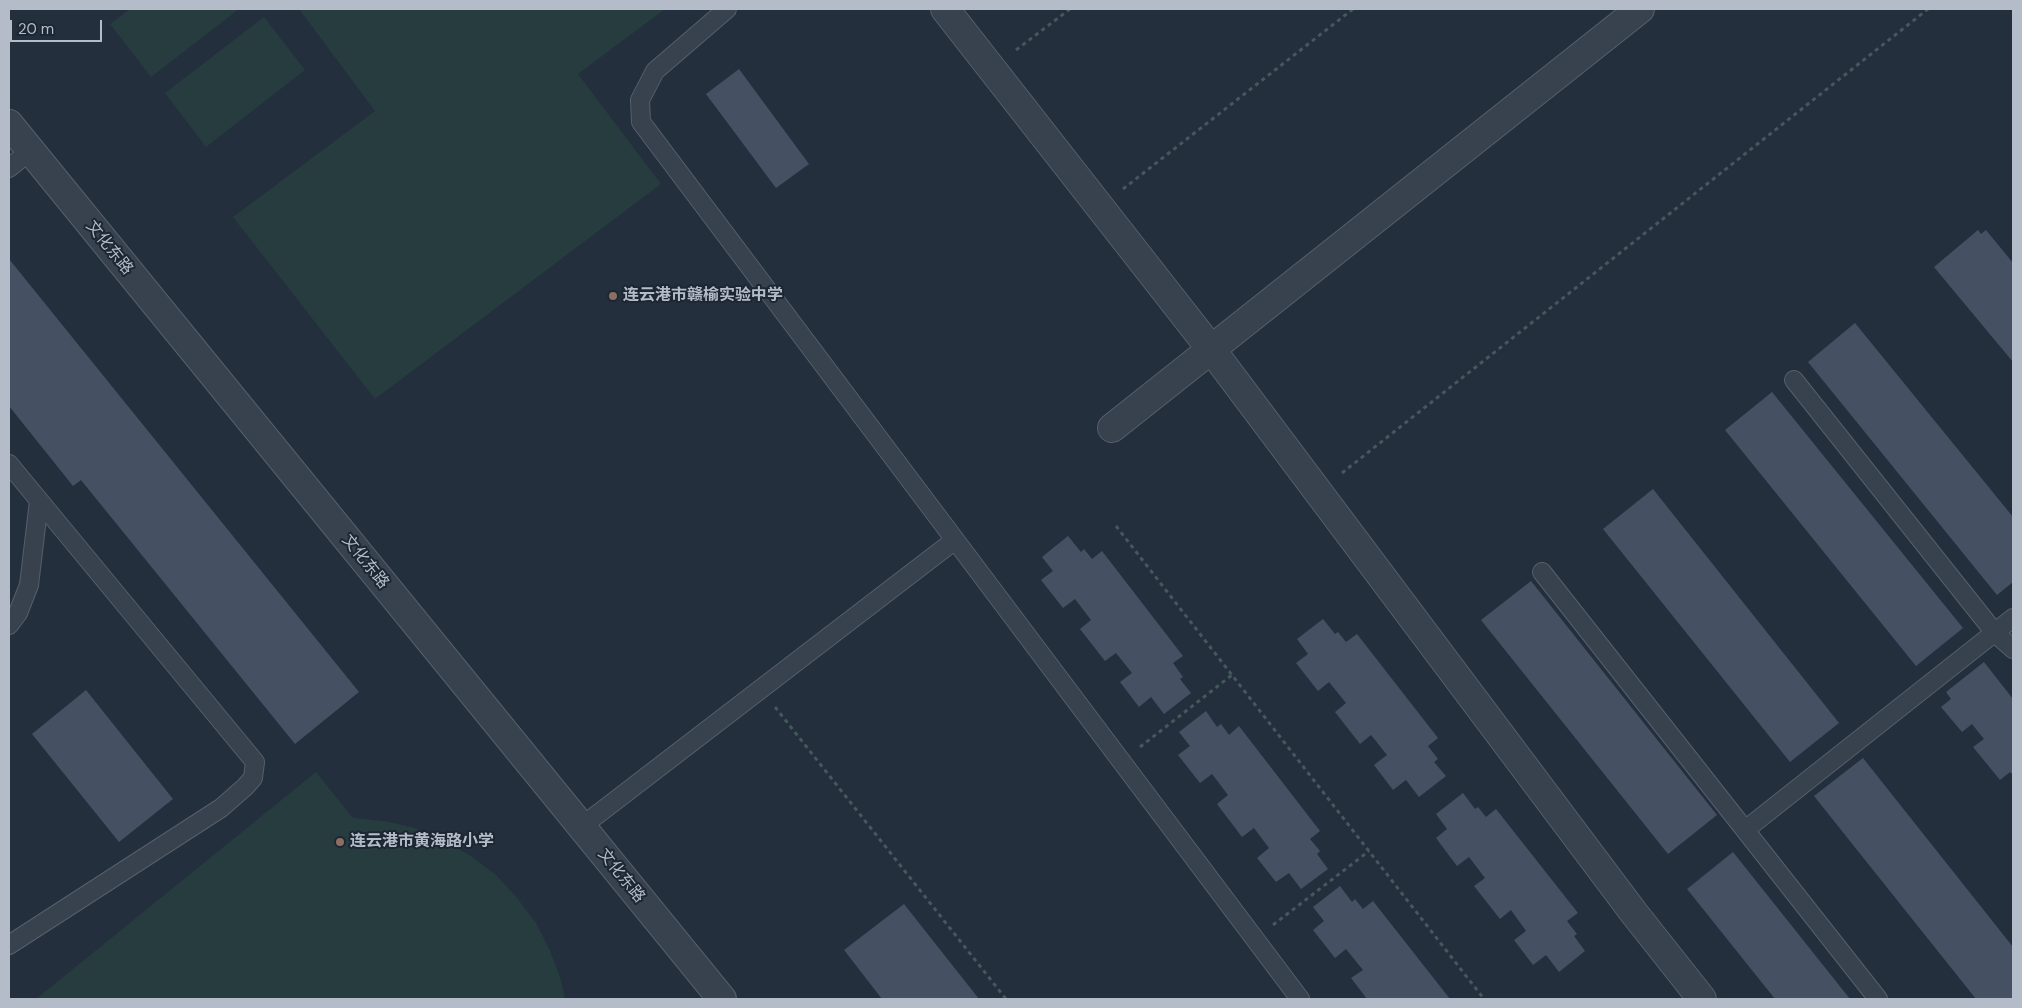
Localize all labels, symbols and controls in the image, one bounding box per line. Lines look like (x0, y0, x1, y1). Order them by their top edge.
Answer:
scale bar (12, 10, 105, 42)
text: 20 m (18, 19, 54, 39)
street label: 文化东路 (81, 217, 137, 279)
place label: 连云港市赣榆实验中学 (623, 286, 783, 306)
marker: 连云港市赣榆实验中学 (607, 290, 619, 302)
street label: 文化东路 (337, 531, 393, 593)
place label: 连云港市黄海路小学 (350, 832, 494, 852)
marker: 连云港市黄海路小学 (334, 836, 346, 848)
street label: 文化东路 (593, 845, 649, 907)

